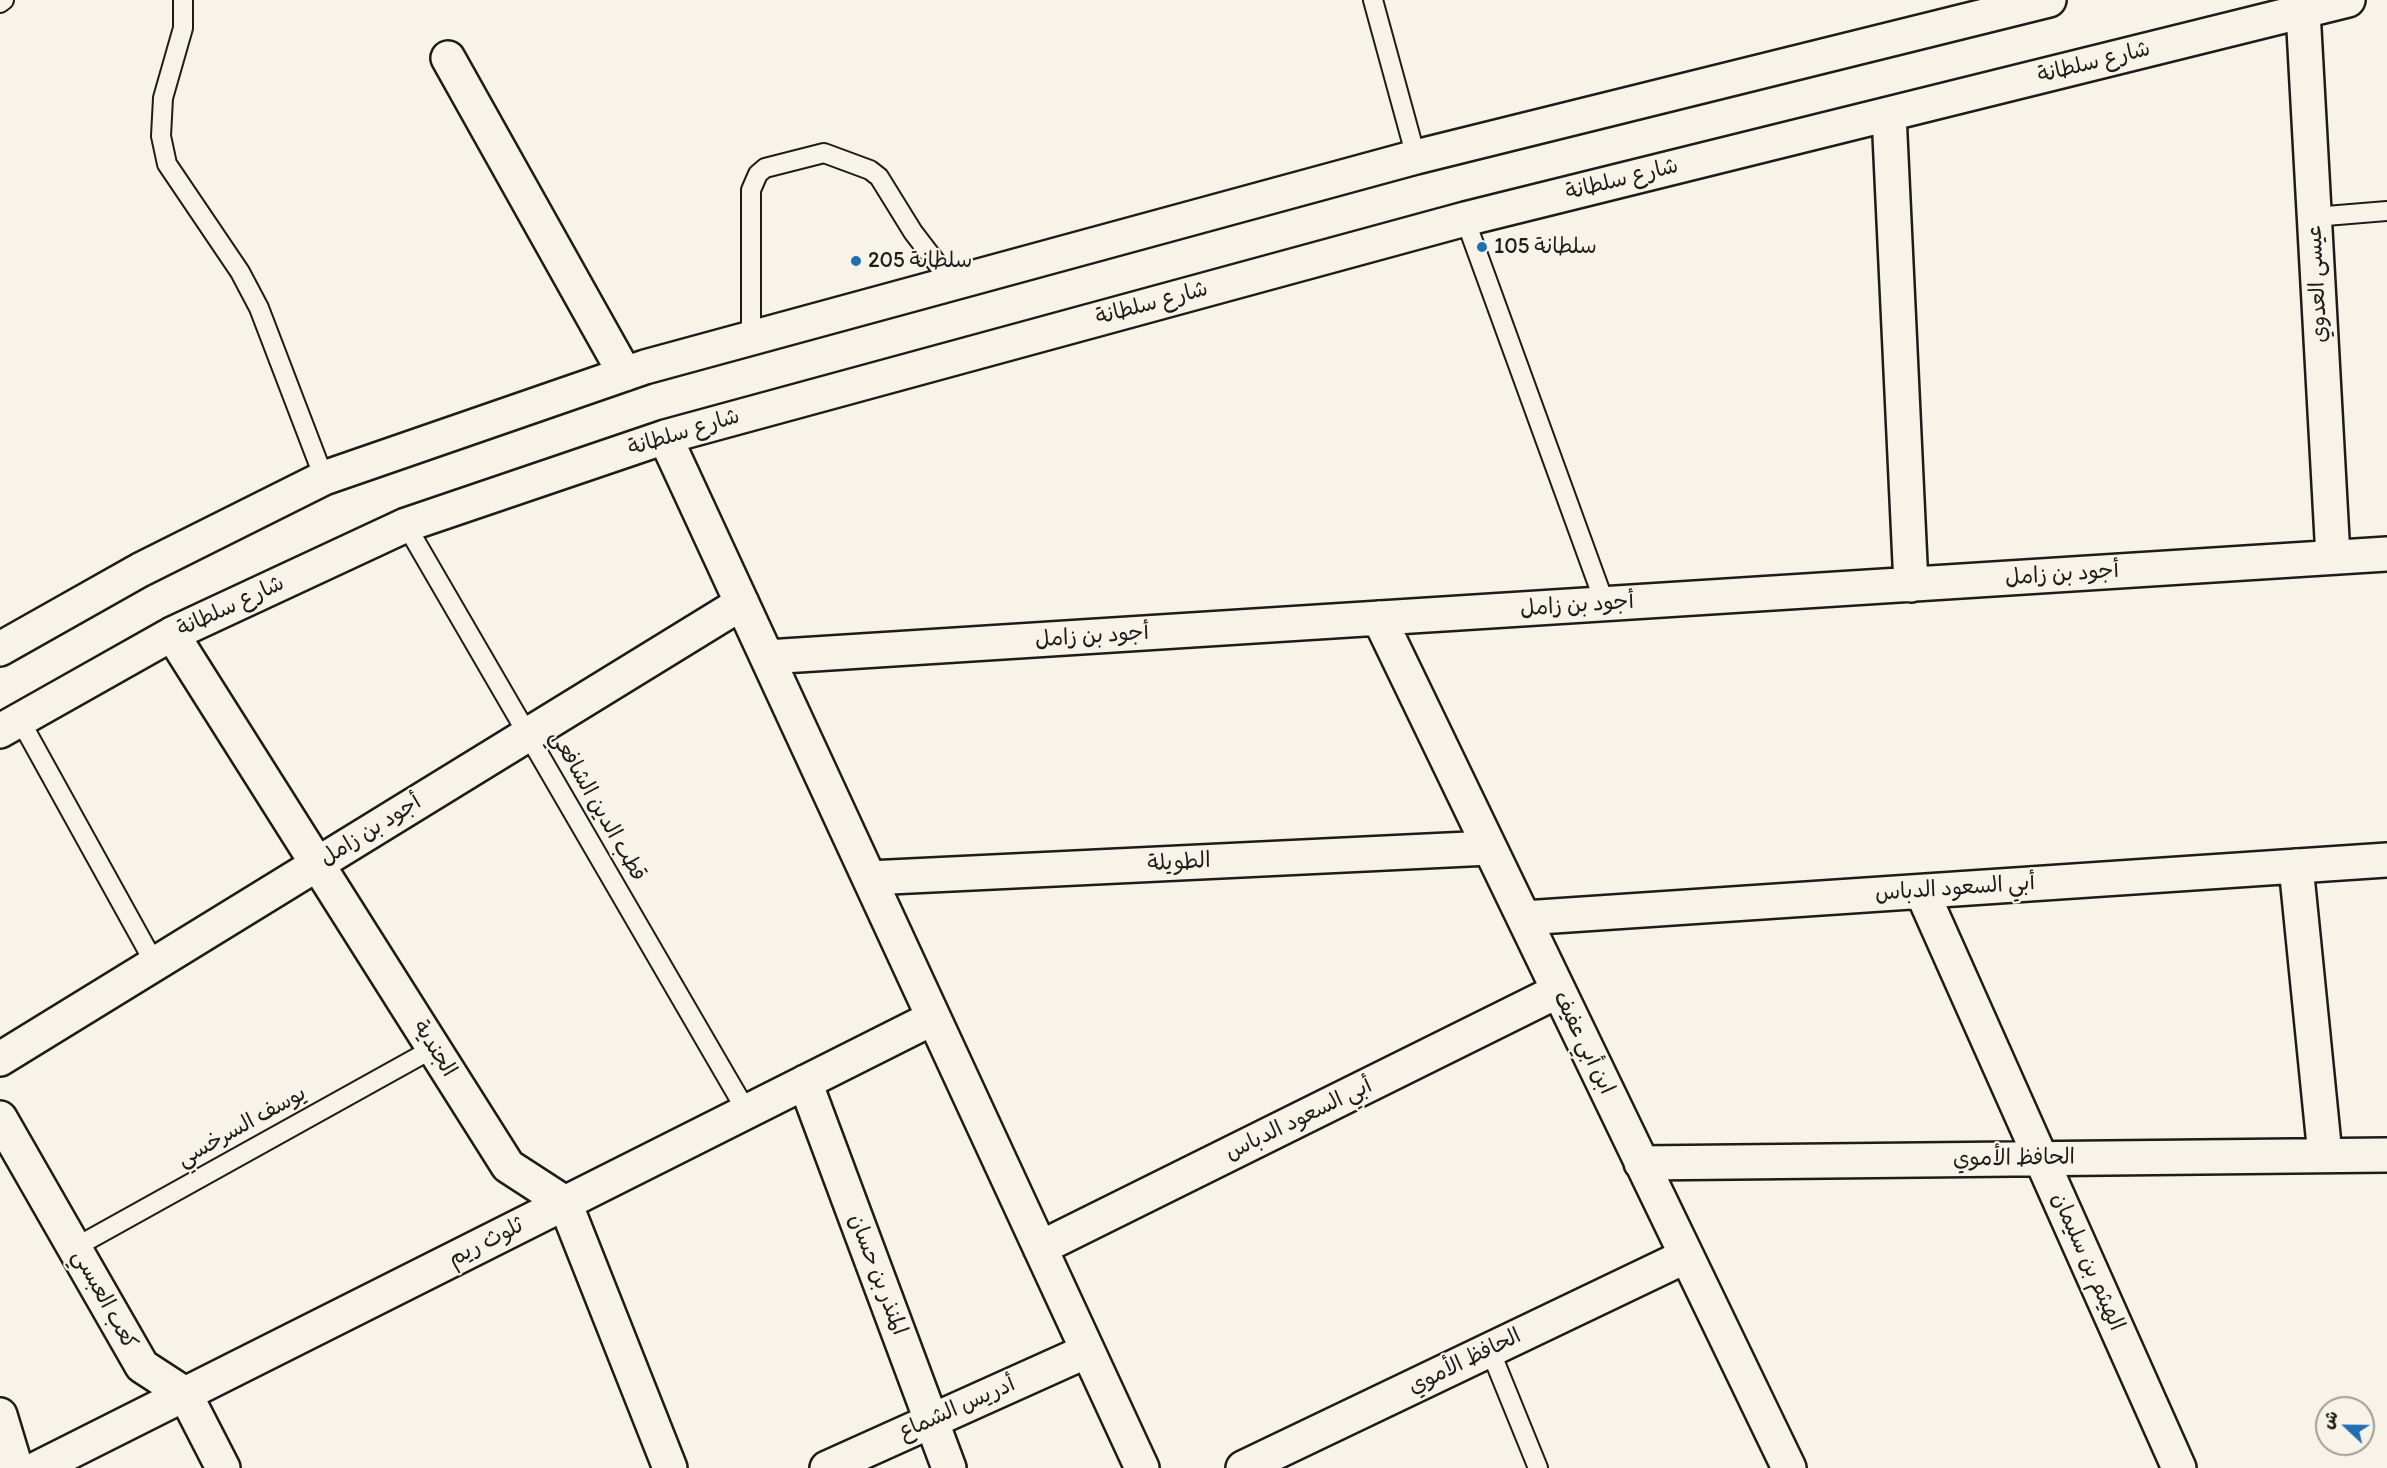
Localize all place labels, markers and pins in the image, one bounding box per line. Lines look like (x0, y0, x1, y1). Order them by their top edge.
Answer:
place label: سلطانة 105 (1494, 234, 1597, 260)
marker: سلطانة 105 (1475, 240, 1489, 254)
place label: سلطانة 205 (868, 248, 972, 274)
marker: سلطانة 205 (849, 254, 863, 268)

